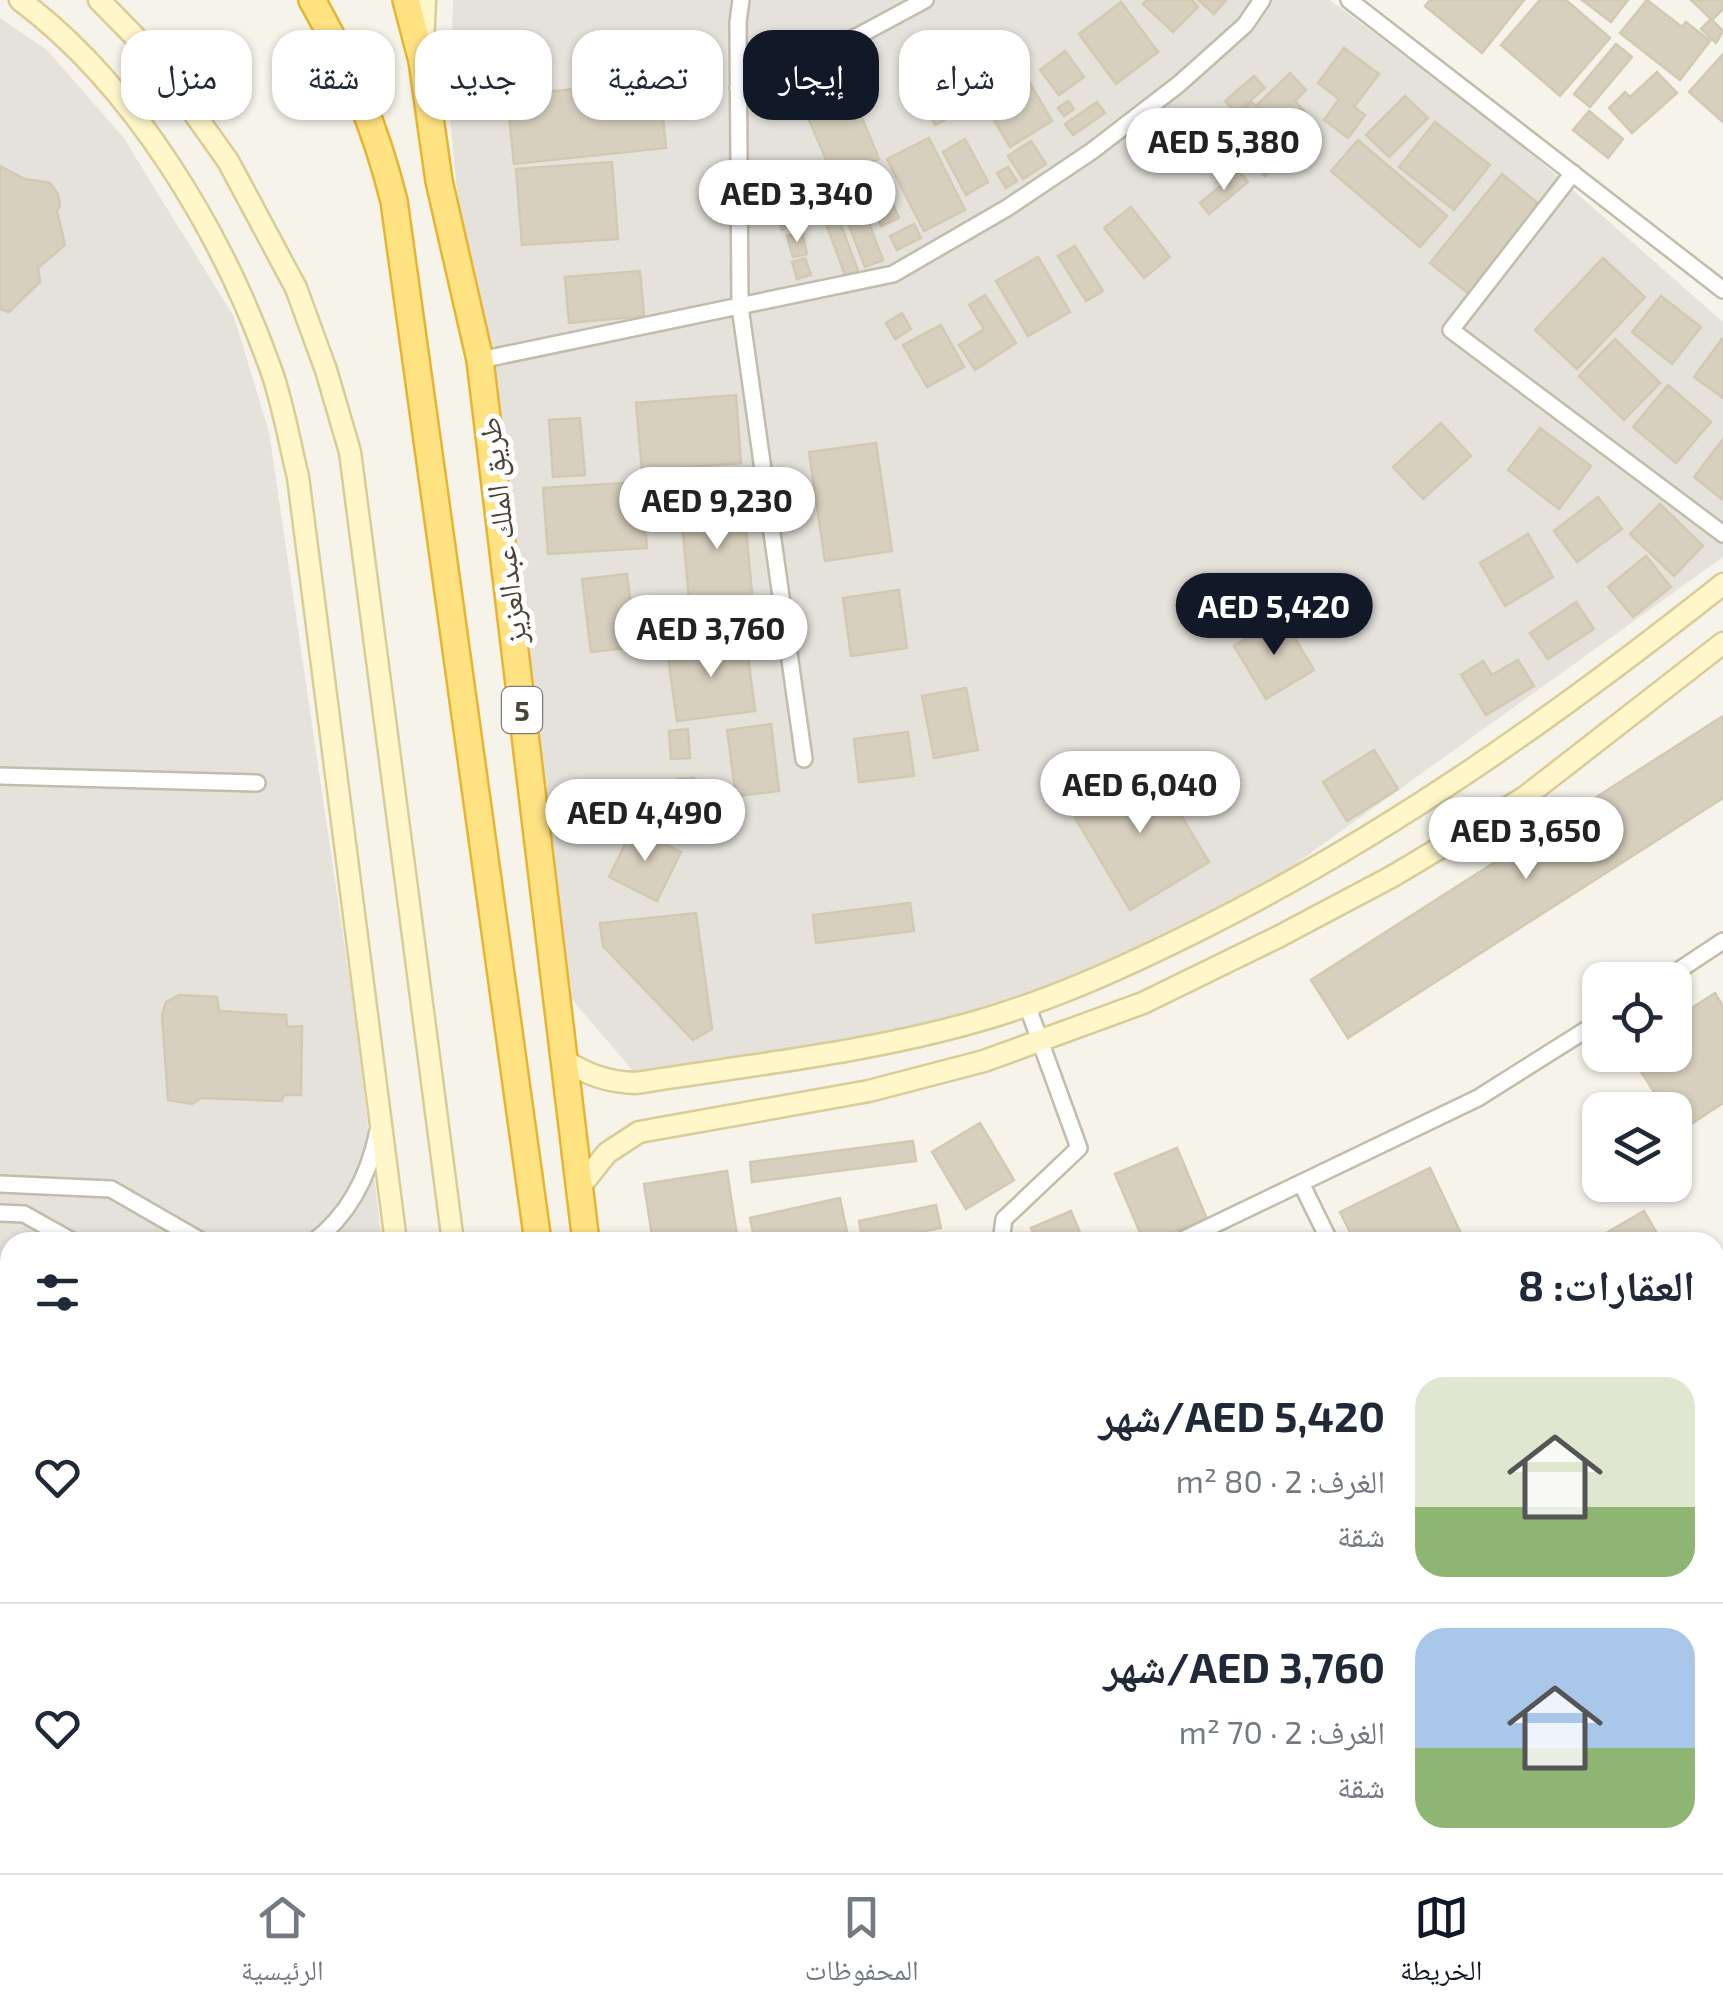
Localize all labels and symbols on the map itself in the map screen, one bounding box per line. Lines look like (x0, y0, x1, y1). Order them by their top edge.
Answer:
pin: AED 5,380 (1110, 108, 1338, 193)
pin: AED 3,340 (683, 160, 911, 245)
street label: طريق الملك عبدالعزيز (469, 415, 535, 648)
pin: AED 9,230 (603, 467, 831, 552)
pin: AED 5,420 (1160, 573, 1388, 658)
pin: AED 3,760 (597, 595, 825, 680)
road number: 5 (502, 687, 542, 733)
pin: AED 6,040 (1026, 751, 1254, 836)
pin: AED 4,490 (531, 779, 759, 864)
pin: AED 3,650 (1412, 797, 1640, 882)

